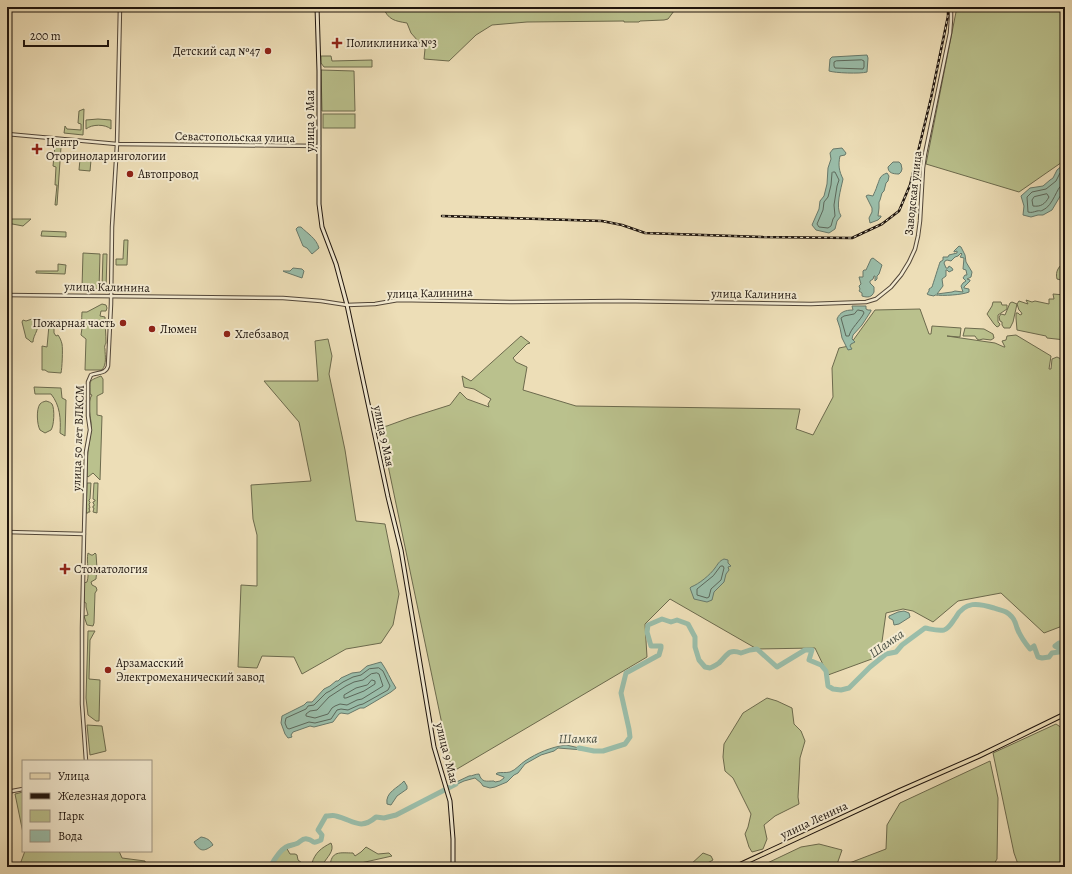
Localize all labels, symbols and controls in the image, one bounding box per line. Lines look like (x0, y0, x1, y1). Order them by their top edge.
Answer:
scale bar (24, 22, 108, 48)
text: 200 m (30, 28, 61, 44)
place label: Поликлиника №3 (346, 35, 437, 51)
marker: Поликлиника №3 (331, 37, 343, 49)
place label: Детский сад №47 (173, 43, 261, 59)
marker: Детский сад №47 (263, 46, 273, 56)
street label: улица 9 Мая (302, 90, 318, 153)
street label: Севастопольская улица (175, 128, 296, 146)
place label: Центр Оториноларингологии (46, 134, 166, 164)
marker: Центр Оториноларингологии (31, 143, 43, 155)
street label: Заводская улица (901, 149, 925, 236)
place label: Автопровод (137, 166, 199, 182)
marker: Автопровод (125, 169, 135, 179)
street label: улица Калинина (63, 278, 150, 296)
street label: улица Калинина (386, 284, 473, 302)
street label: улица Калинина (710, 285, 797, 303)
place label: Пожарная часть (33, 315, 116, 331)
marker: Пожарная часть (118, 318, 128, 328)
place label: Люмен (160, 321, 197, 337)
marker: Люмен (147, 324, 157, 334)
place label: Хлебзавод (235, 326, 289, 342)
marker: Хлебзавод (222, 329, 232, 339)
street label: улица 50 лет ВЛКСМ (68, 385, 88, 492)
street label: улица 9 Мая (369, 403, 398, 468)
place label: Стоматология (74, 561, 148, 577)
marker: Стоматология (59, 563, 71, 575)
water label: Шамка (865, 625, 907, 662)
place label: Арзамасский Электромеханический завод (115, 655, 265, 685)
marker: Арзамасский Электромеханический завод (103, 665, 113, 675)
street label: улица 9 Мая (431, 720, 462, 785)
water label: Шамка (558, 730, 598, 747)
legend (22, 760, 152, 852)
text: Улица (58, 768, 90, 784)
text: Железная дорога (58, 788, 147, 804)
street label: улица Ленина (777, 797, 851, 843)
text: Парк (58, 808, 84, 824)
text: Вода (58, 828, 83, 844)

